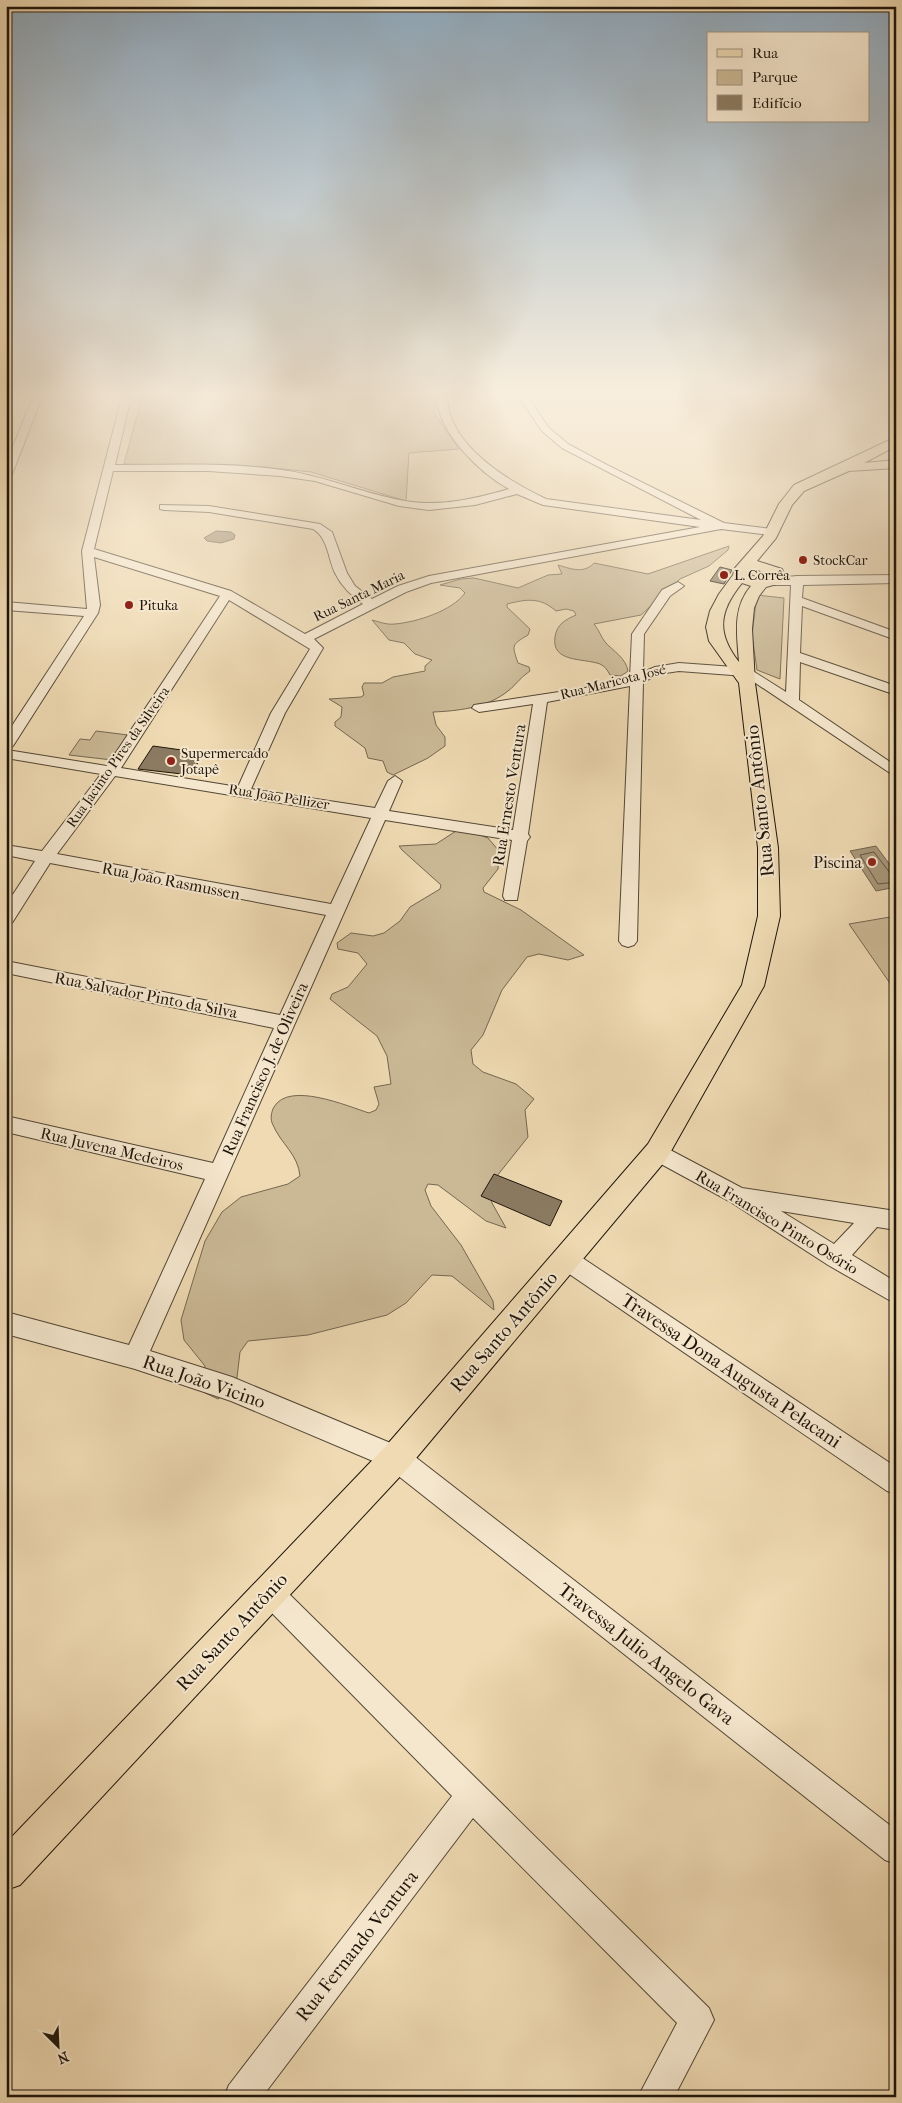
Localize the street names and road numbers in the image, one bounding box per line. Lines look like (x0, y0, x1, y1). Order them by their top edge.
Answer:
street label: Rua Santa Maria (311, 566, 408, 625)
street label: Rua Maricota José (558, 661, 668, 703)
street label: Rua Jacinto Pires da Silveira (63, 683, 173, 831)
street label: Rua Ernesto Ventura (488, 722, 530, 867)
street label: Rua Santo Antônio (741, 724, 779, 878)
street label: Rua João Pellizer (227, 781, 331, 813)
street label: Rua João Rasmussen (100, 858, 242, 904)
street label: Rua Salvador Pinto da Silva (53, 968, 240, 1022)
street label: Rua Francisco J. de Oliveira (218, 979, 312, 1159)
street label: Rua Juvena Medeiros (39, 1123, 185, 1175)
street label: Rua Francisco Pinto Osório (692, 1166, 862, 1278)
street label: Rua Santo Antônio (446, 1267, 563, 1397)
street label: Travessa Dona Augusta Pelacani (617, 1289, 845, 1453)
street label: Rua João Vicino (140, 1351, 269, 1413)
street label: Rua Santo Antônio (172, 1568, 292, 1695)
street label: Travessa Julio Angelo Gava (554, 1578, 738, 1730)
street label: Rua Fernando Ventura (291, 1866, 423, 2026)

